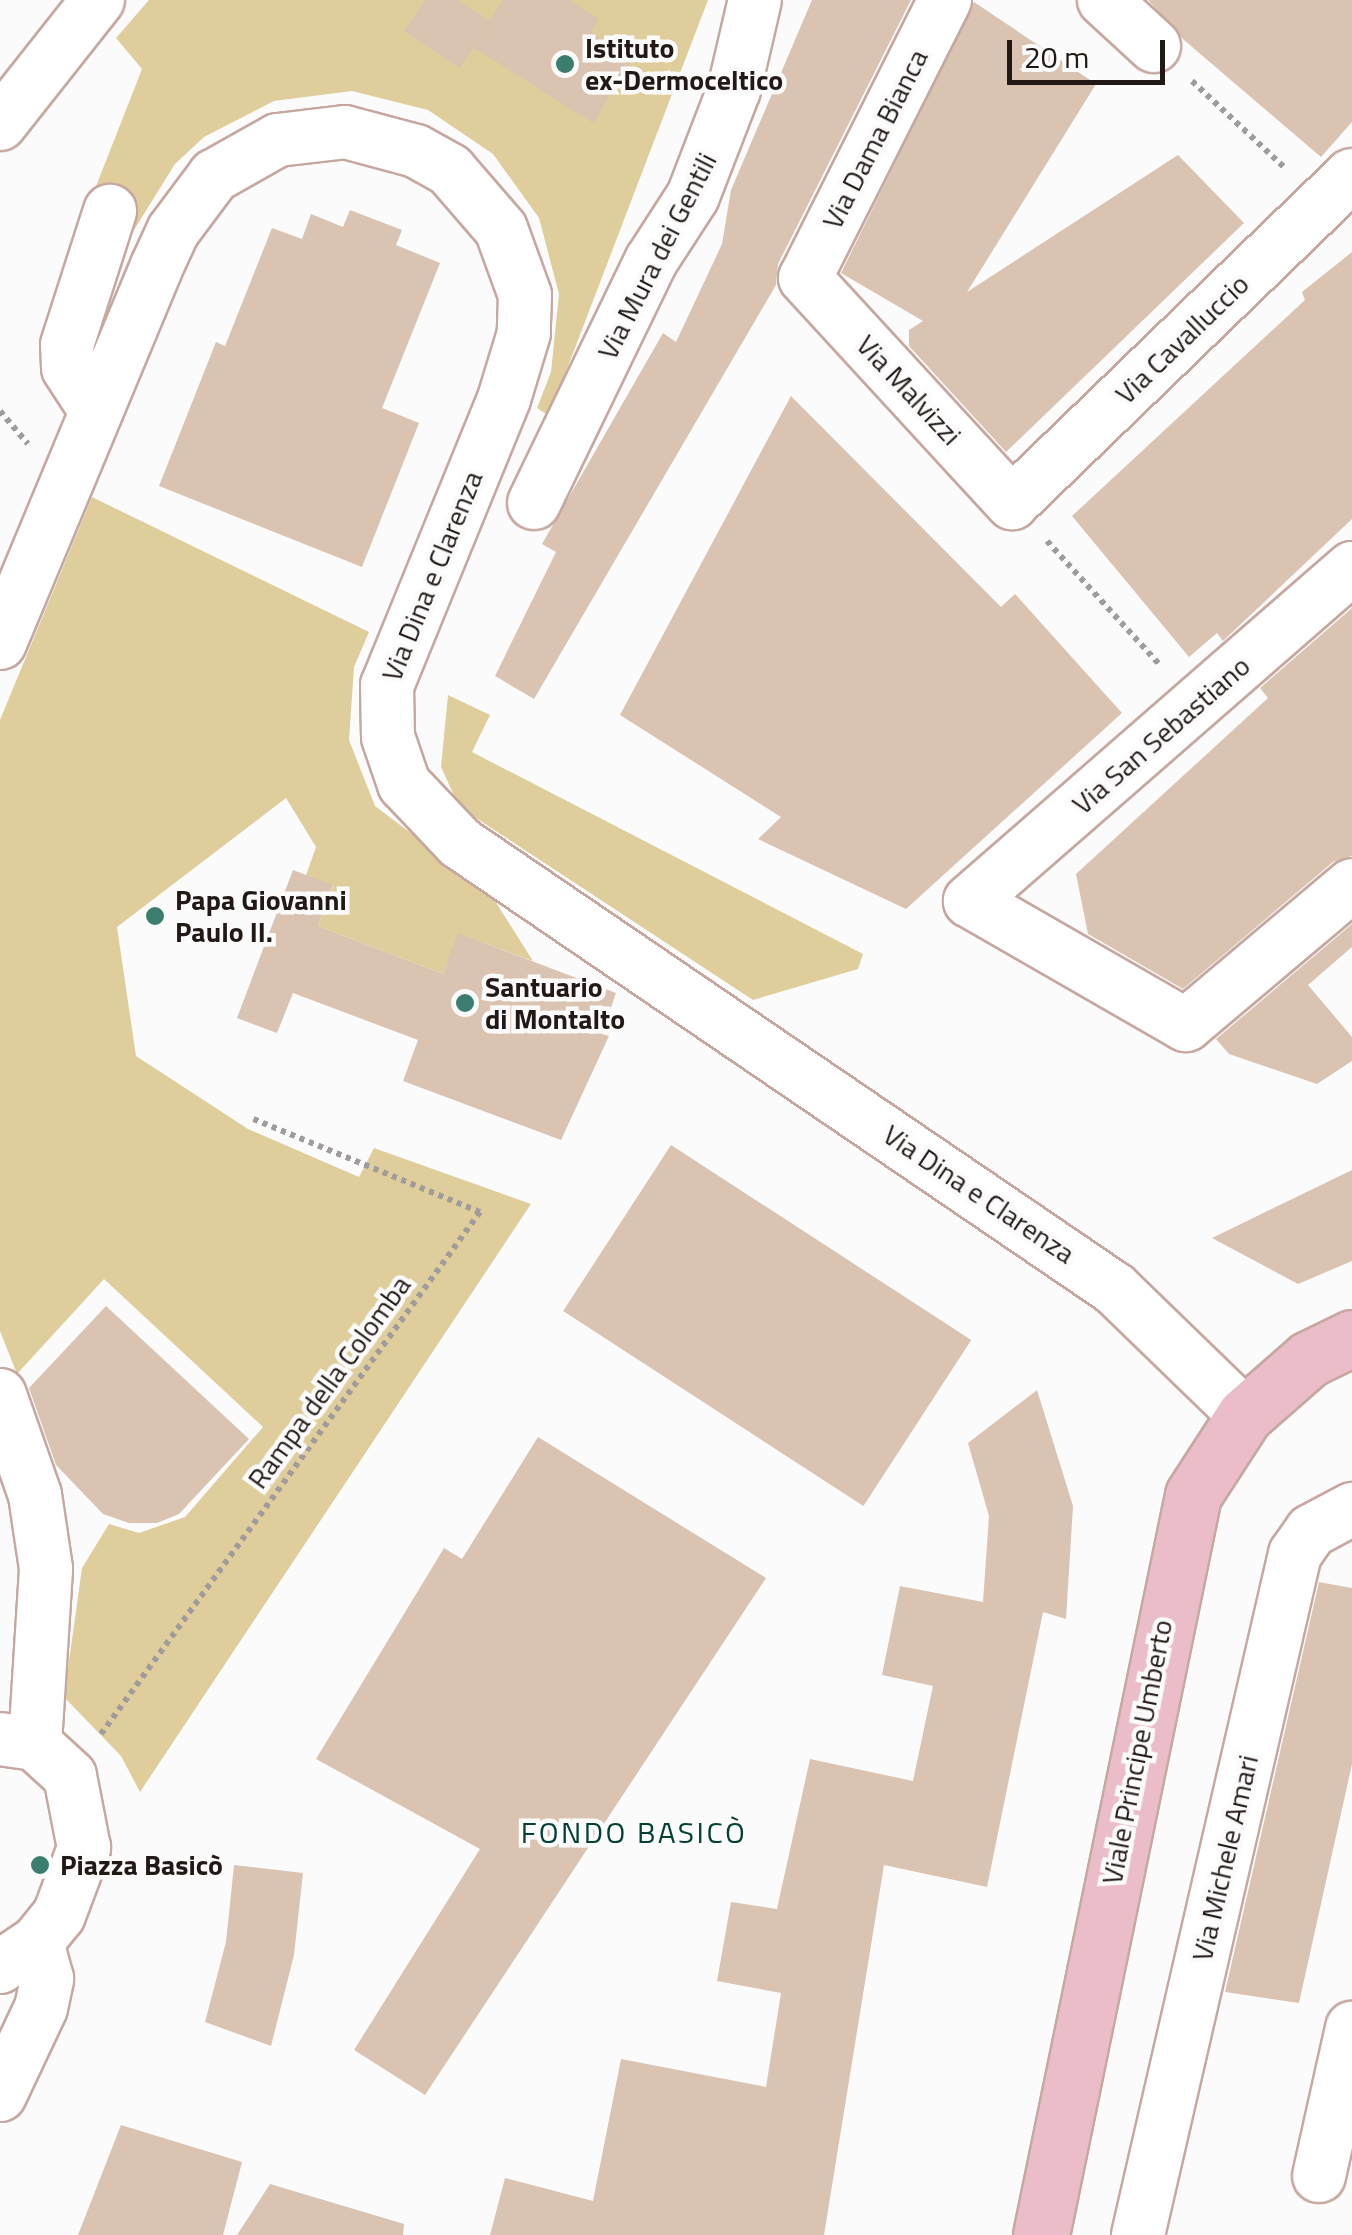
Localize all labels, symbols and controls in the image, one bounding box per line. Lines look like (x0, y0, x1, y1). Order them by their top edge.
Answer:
scale bar (1012, 20, 1170, 82)
place label: Istituto ex-Dermoceltico (585, 31, 783, 97)
text: 20 m (1024, 34, 1089, 80)
street label: Via Dama Bianca (815, 44, 935, 234)
marker: Istituto ex-Dermoceltico (554, 53, 576, 75)
street label: Via Mura dei Gentili (590, 147, 724, 365)
street label: Via Cavalluccio (1108, 267, 1256, 411)
street label: Via Malvizzi (850, 328, 968, 452)
street label: Via Dina e Clarenza (375, 466, 489, 686)
street label: Via San Sebastiano (1065, 649, 1257, 821)
place label: Papa Giovanni Paulo II. (175, 883, 347, 949)
marker: Papa Giovanni Paulo II. (144, 905, 166, 927)
place label: Santuario di Montalto (485, 970, 625, 1036)
marker: Santuario di Montalto (454, 992, 476, 1014)
street label: Via Dina e Clarenza (877, 1118, 1081, 1270)
street label: Rampa della Colomba (241, 1269, 417, 1495)
street label: Viale Principe Umberto (1095, 1617, 1179, 1887)
street label: Via Michele Amari (1185, 1752, 1265, 1964)
district label: FONDO BASICÒ (521, 1814, 747, 1850)
place label: Piazza Basicò (60, 1848, 223, 1882)
marker: Piazza Basicò (29, 1854, 51, 1876)

